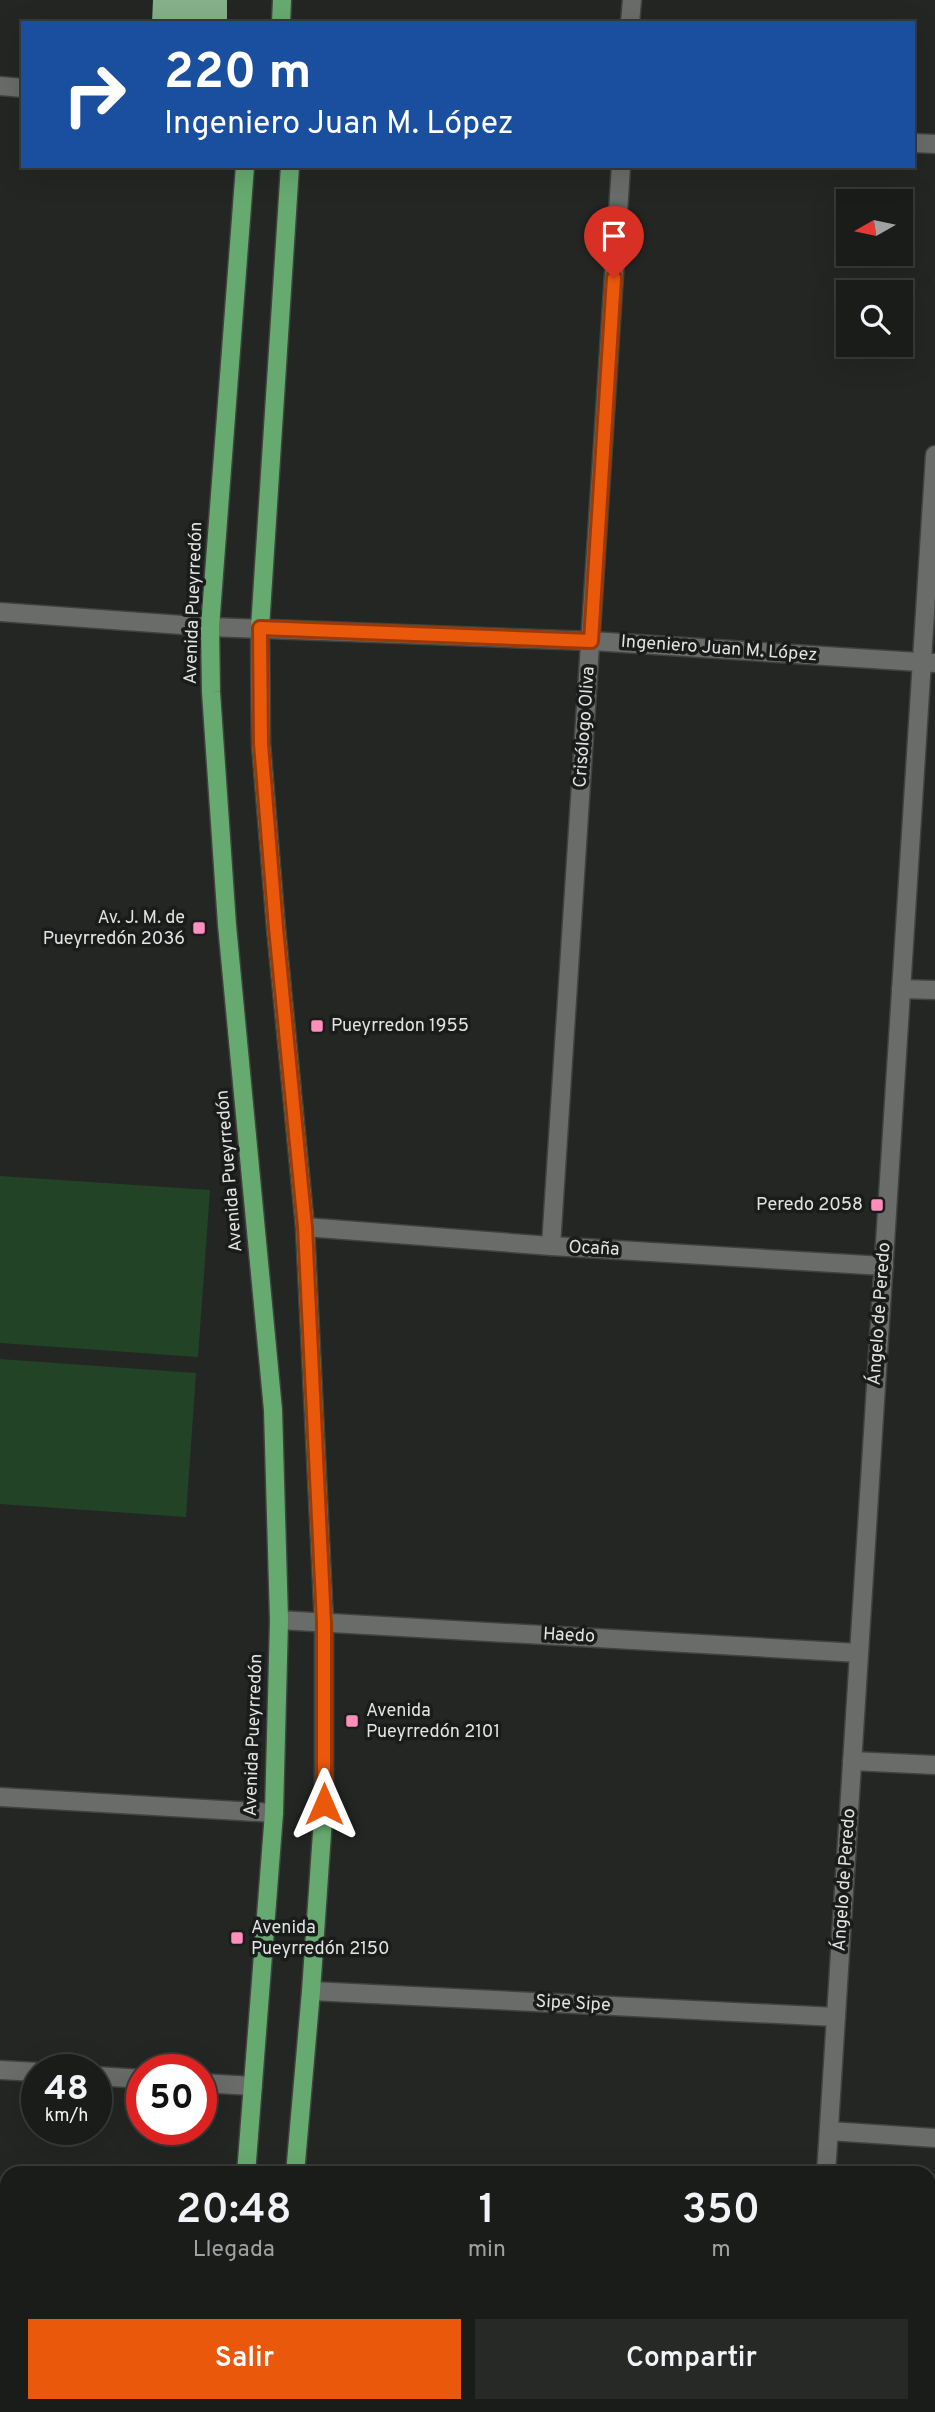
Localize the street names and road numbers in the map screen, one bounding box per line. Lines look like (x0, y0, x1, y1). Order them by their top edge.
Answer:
street label: Avenida Pueyrredón (180, 521, 208, 685)
street label: Ingeniero Juan M. López (620, 631, 818, 667)
street label: Crisólogo Oliva (569, 666, 601, 788)
street label: Avenida Pueyrredón (211, 1089, 249, 1253)
street label: Ocaña (568, 1236, 620, 1262)
street label: Ángelo de Peredo (862, 1242, 896, 1386)
street label: Haedo (542, 1623, 596, 1649)
street label: Avenida Pueyrredón (240, 1653, 268, 1817)
street label: Ángelo de Peredo (827, 1808, 861, 1952)
street label: Sipe Sipe (535, 1991, 611, 2017)

